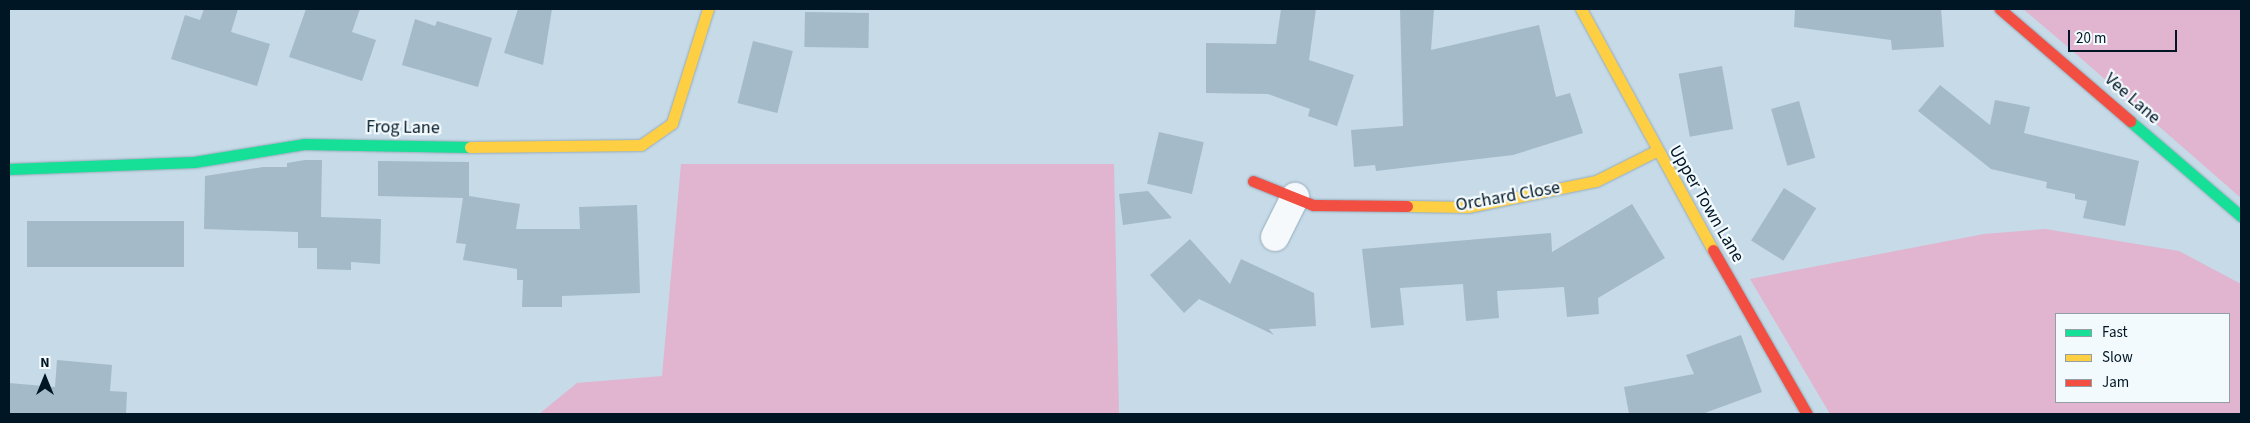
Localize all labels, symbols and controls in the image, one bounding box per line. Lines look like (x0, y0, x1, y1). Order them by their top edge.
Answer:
scale bar (2070, 20, 2179, 52)
text: 20 m (2076, 28, 2106, 49)
street label: Vee Lane (2100, 69, 2164, 129)
street label: Frog Lane (366, 117, 440, 139)
street label: Upper Town Lane (1664, 142, 1748, 266)
street label: Orchard Close (1454, 177, 1562, 217)
legend (2055, 313, 2230, 403)
text: Fast (2102, 322, 2128, 343)
text: Slow (2102, 347, 2133, 368)
north arrow (20, 353, 70, 403)
text: N (40, 353, 50, 373)
text: Jam (2102, 372, 2129, 393)

